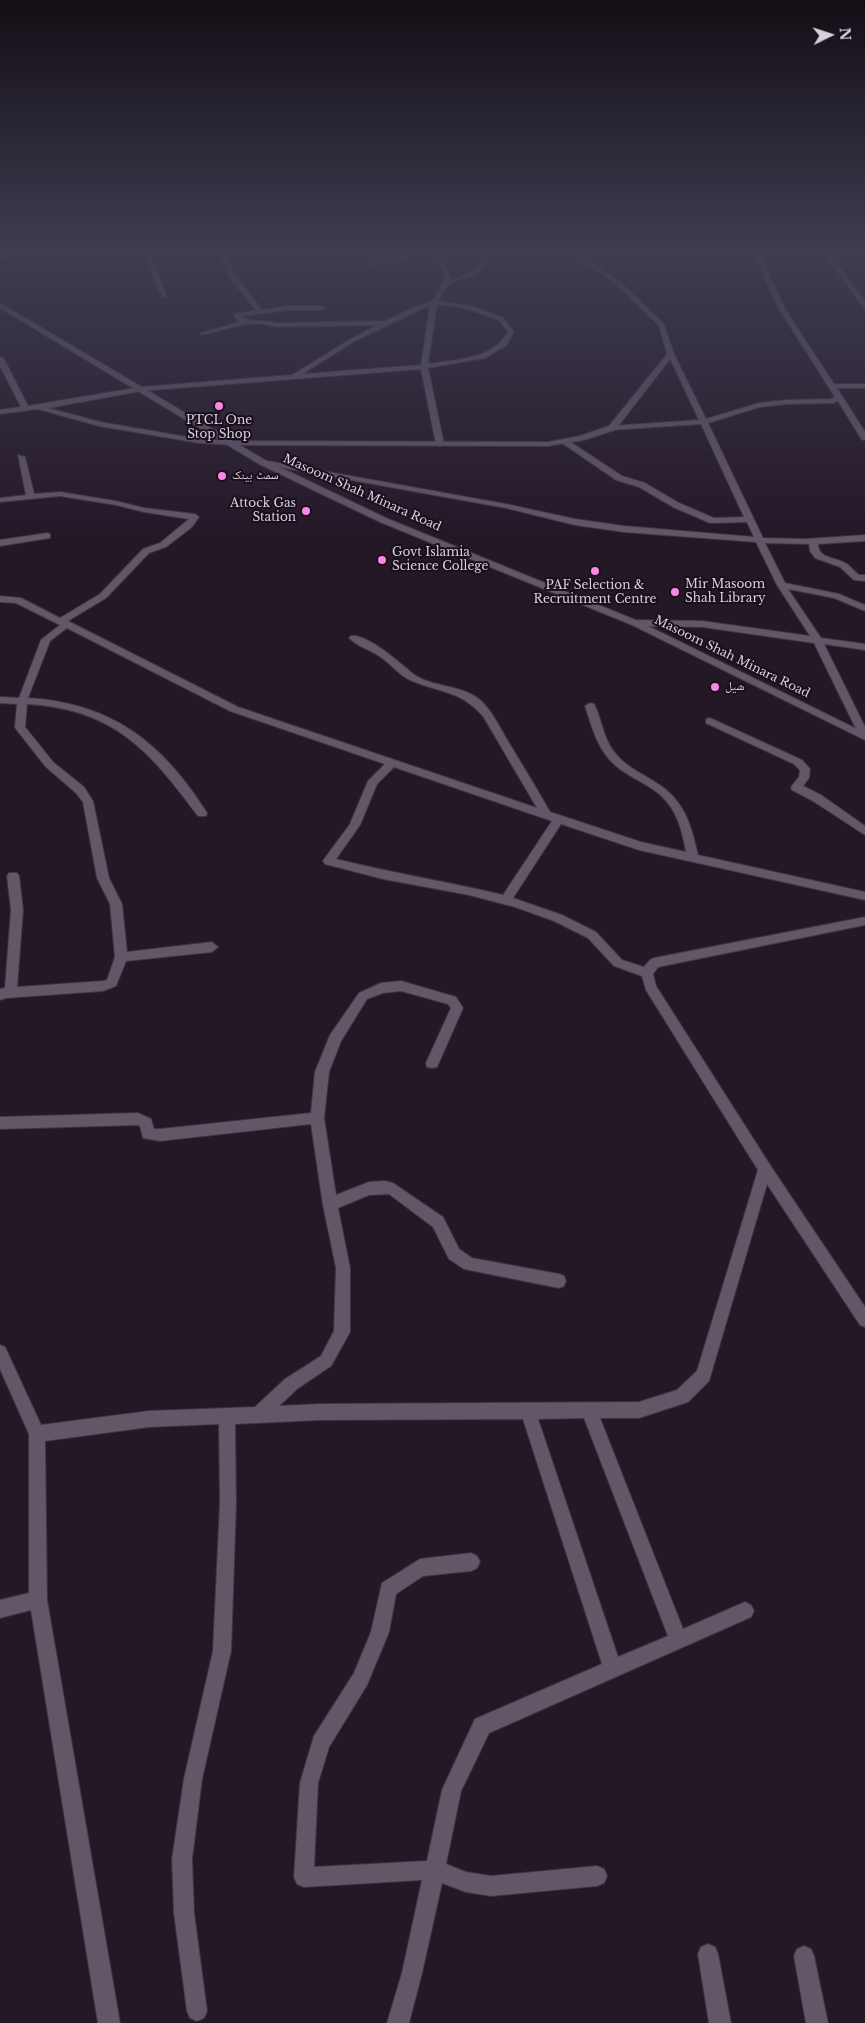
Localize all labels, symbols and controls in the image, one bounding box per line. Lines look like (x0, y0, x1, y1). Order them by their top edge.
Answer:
north arrow (805, 10, 855, 60)
text: N (836, 27, 854, 41)
marker: PTCL One Stop Shop (213, 400, 225, 412)
place label: PTCL One Stop Shop (186, 414, 252, 442)
street label: Masoom Shah Minara Road (281, 452, 443, 534)
place label: سمٹ بینک (232, 469, 279, 483)
marker: سمٹ بینک (216, 470, 228, 482)
place label: Attock Gas Station (230, 497, 296, 525)
marker: Attock Gas Station (300, 505, 312, 517)
place label: Govt Islamia Science College (392, 546, 488, 574)
marker: Govt Islamia Science College (376, 554, 388, 566)
marker: PAF Selection & Recruitment Centre (589, 565, 601, 577)
place label: Mir Masoom Shah Library (685, 578, 766, 606)
place label: PAF Selection & Recruitment Centre (534, 579, 656, 607)
marker: Mir Masoom Shah Library (669, 586, 681, 598)
street label: Masoom Shah Minara Road (652, 613, 812, 701)
place label: شیل (725, 680, 744, 694)
marker: شیل (709, 681, 721, 693)

